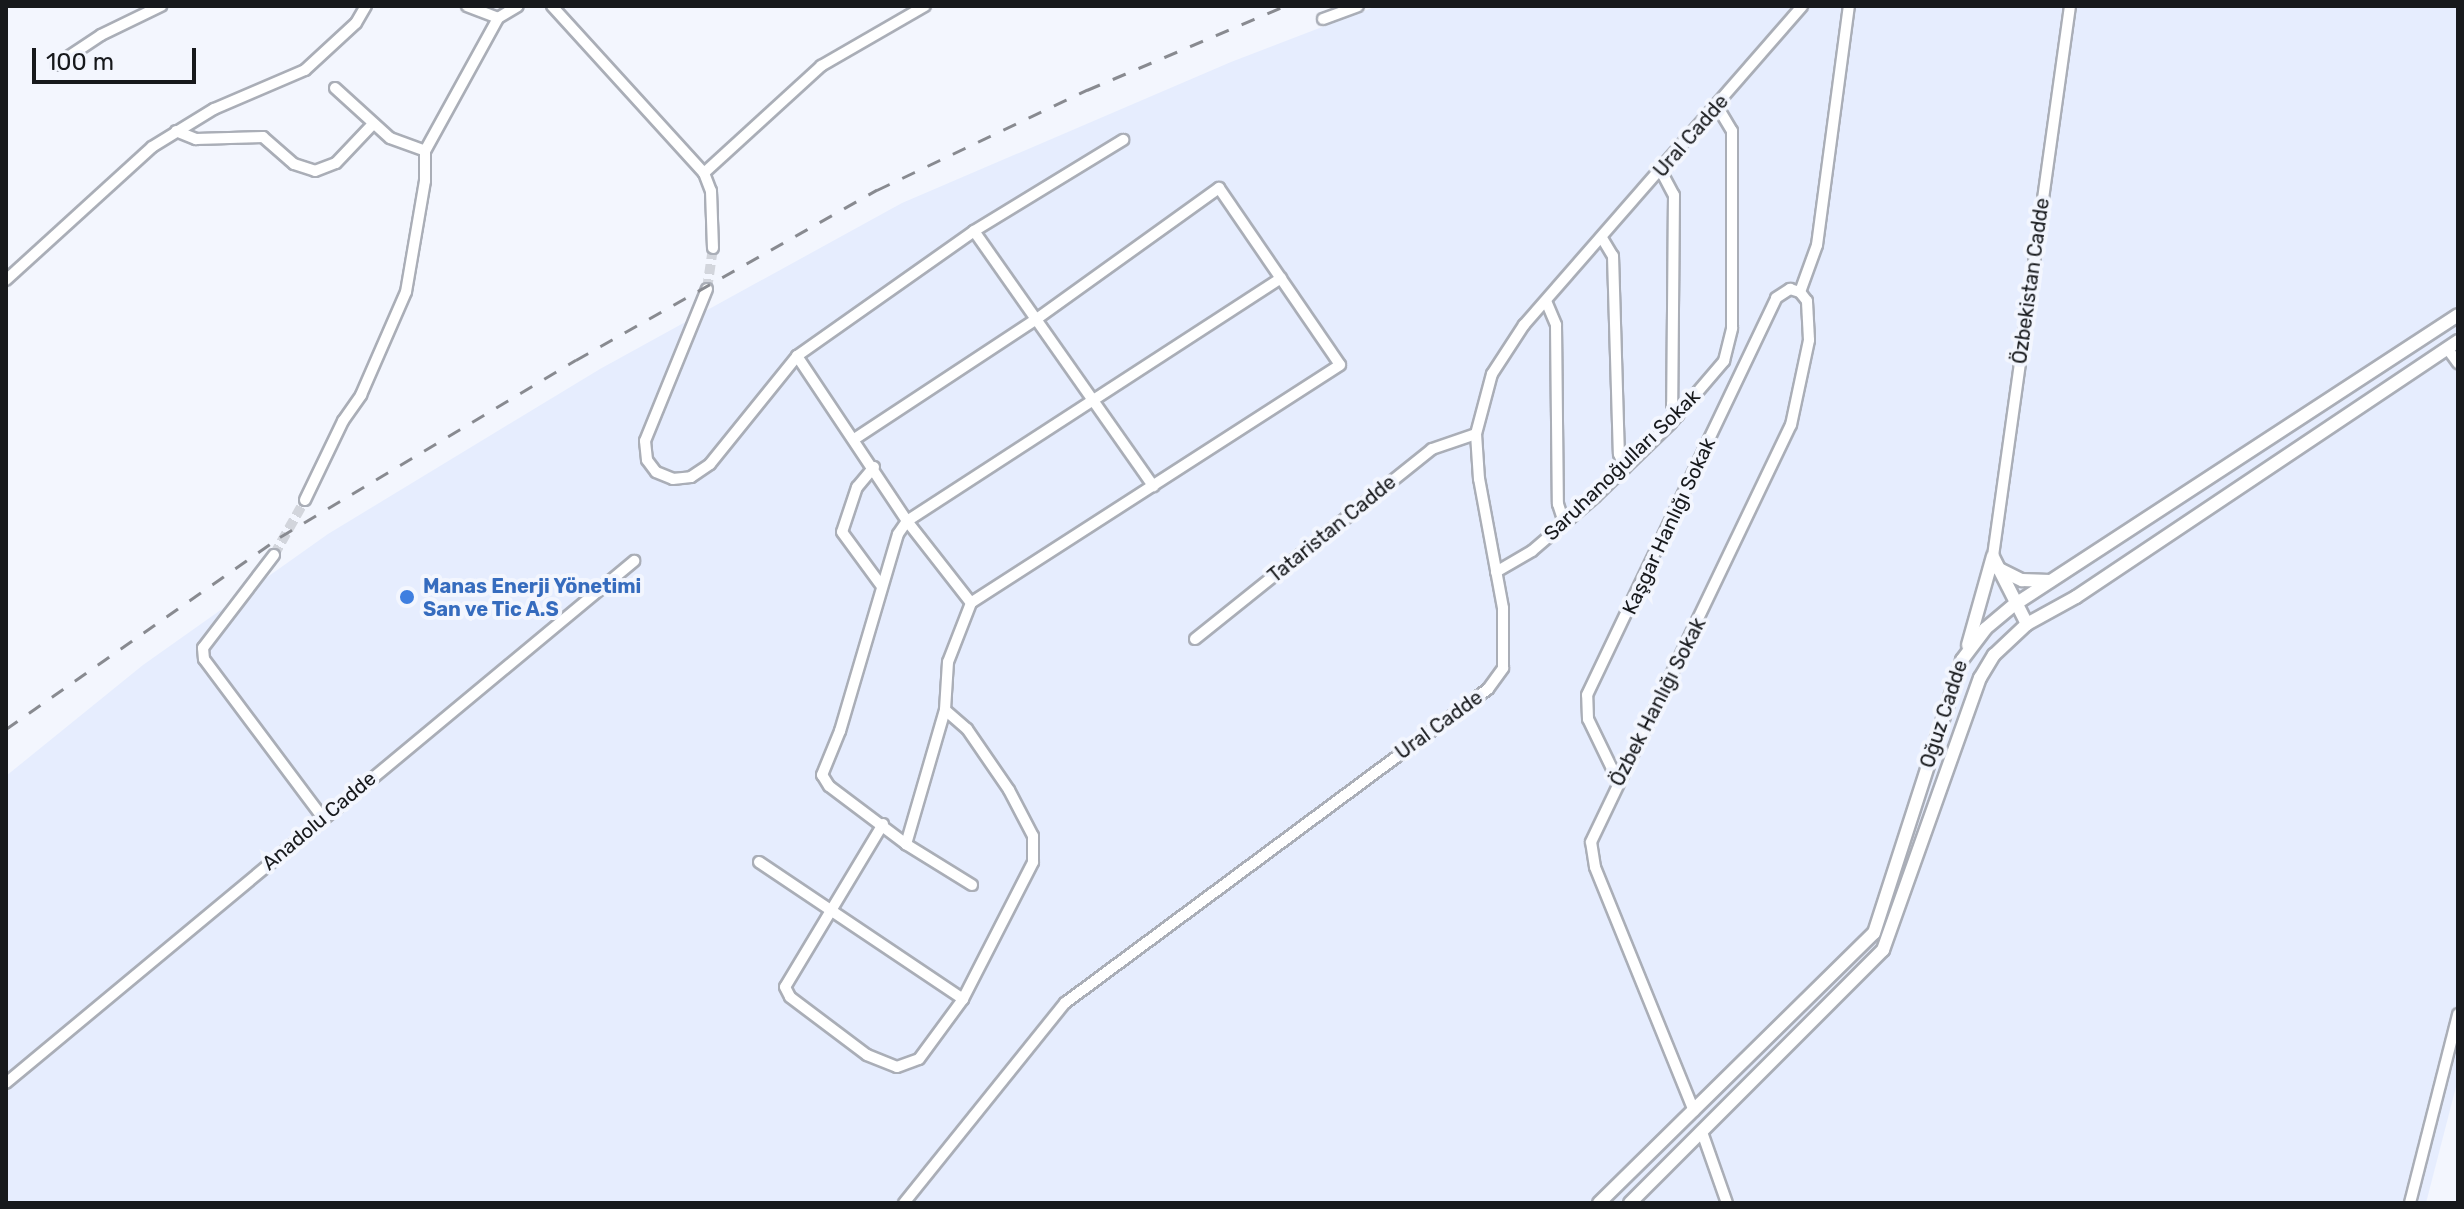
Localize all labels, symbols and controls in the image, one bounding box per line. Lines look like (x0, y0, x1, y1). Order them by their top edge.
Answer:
scale bar (36, 32, 200, 82)
text: 100 m (46, 48, 114, 76)
street label: Ural Cadde (1649, 90, 1733, 182)
street label: Özbekistan Cadde (2007, 196, 2055, 366)
street label: Saruhanoğulları Sokak (1539, 384, 1705, 546)
street label: Kaşgar Hanlığı Sokak (1617, 434, 1721, 618)
street label: Tataristan Cadde (1263, 470, 1401, 588)
place label: Manas Enerji Yönetimi San ve Tic A.S (423, 574, 642, 621)
marker: Manas Enerji Yönetimi San ve Tic A.S (398, 588, 416, 606)
street label: Özbek Hanlığı Sokak (1605, 614, 1711, 790)
street label: Oğuz Cadde (1915, 657, 1973, 771)
street label: Ural Cadde (1391, 685, 1487, 765)
street label: Anadolu Cadde (257, 766, 381, 876)

